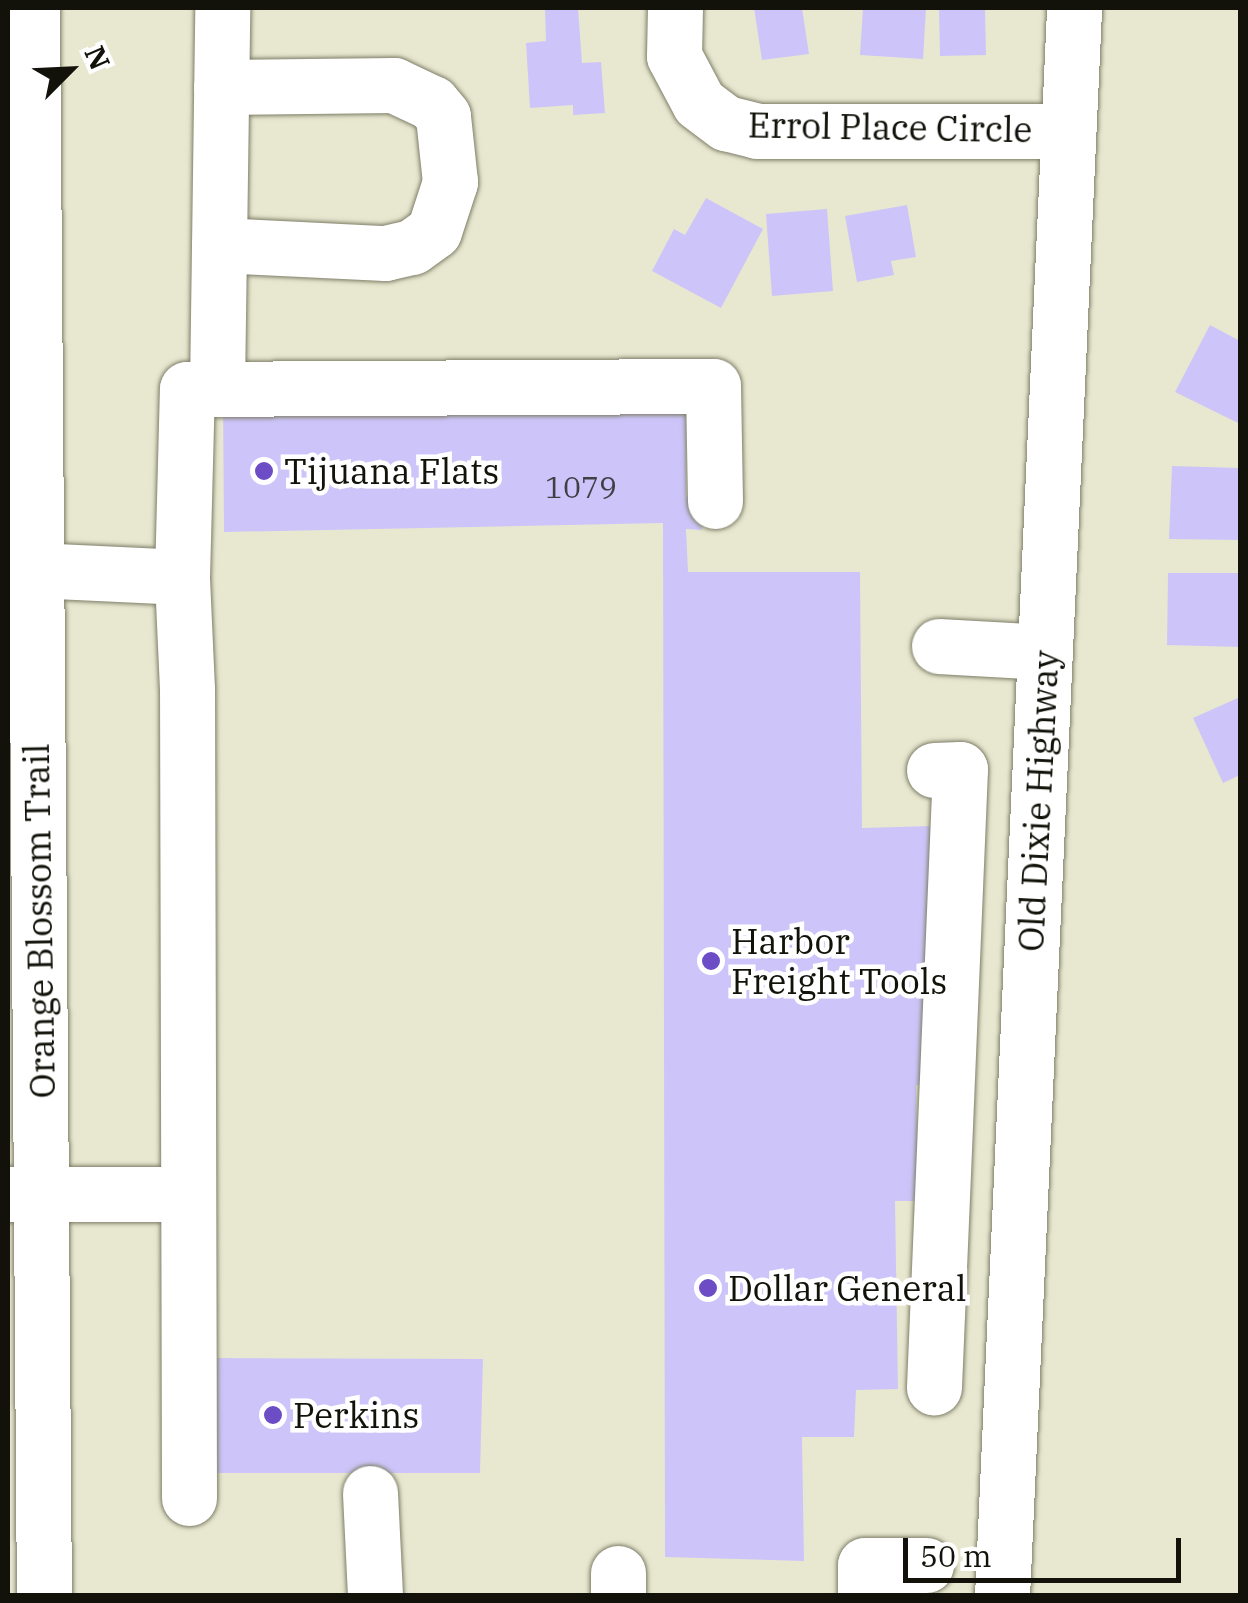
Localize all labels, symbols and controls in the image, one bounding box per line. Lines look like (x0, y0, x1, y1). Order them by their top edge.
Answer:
north arrow (20, 20, 120, 120)
text: N (76, 40, 119, 75)
street label: Errol Place Circle (747, 104, 1033, 150)
place label: Tijuana Flats (284, 450, 499, 492)
marker: Tijuana Flats (253, 460, 275, 482)
house number: 1079 (545, 469, 617, 505)
street label: Old Dixie Highway (1009, 649, 1067, 953)
street label: Orange Blossom Trail (15, 743, 63, 1099)
place label: Harbor Freight Tools (731, 920, 947, 1002)
marker: Harbor Freight Tools (700, 950, 722, 972)
place label: Dollar General (728, 1267, 966, 1309)
marker: Dollar General (697, 1277, 719, 1299)
place label: Perkins (293, 1394, 419, 1436)
marker: Perkins (262, 1404, 284, 1426)
scale bar (908, 1518, 1186, 1580)
text: 50 m (920, 1536, 992, 1575)

